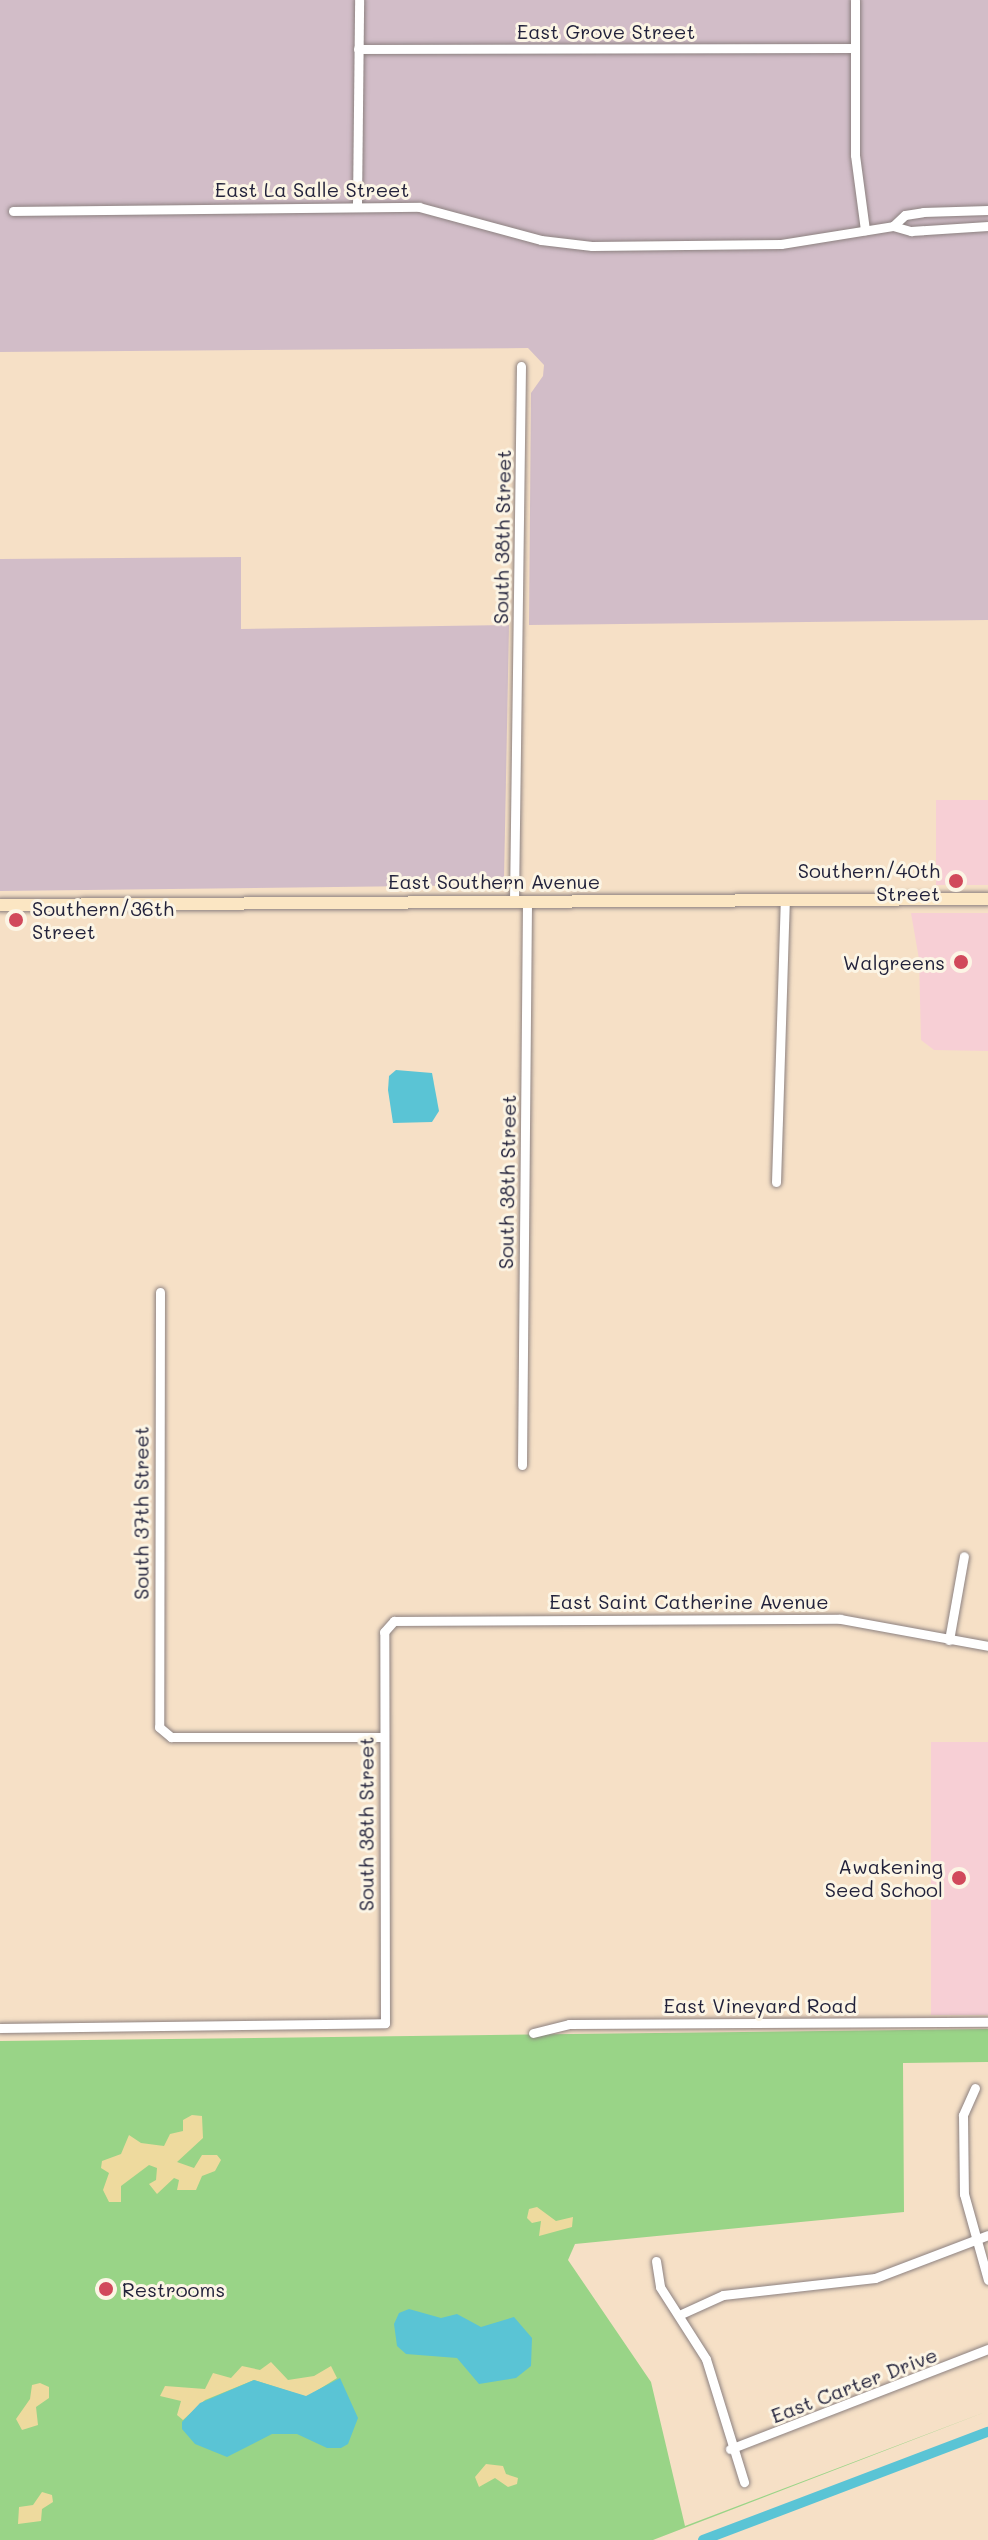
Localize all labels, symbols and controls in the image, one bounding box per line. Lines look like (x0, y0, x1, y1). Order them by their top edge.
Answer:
street label: East Grove Street (517, 19, 695, 43)
street label: East La Salle Street (215, 177, 409, 201)
street label: South 38th Street (488, 450, 516, 624)
place label: Southern/40th Street (798, 858, 940, 905)
street label: East Southern Avenue (388, 869, 600, 893)
marker: Southern/40th Street (947, 872, 965, 890)
place label: Southern/36th Street (32, 896, 174, 943)
marker: Southern/36th Street (7, 911, 25, 929)
place label: Walgreens (843, 950, 945, 974)
marker: Walgreens (952, 953, 970, 971)
street label: South 38th Street (493, 1095, 521, 1269)
street label: South 37th Street (129, 1426, 153, 1600)
street label: East Saint Catherine Avenue (549, 1589, 829, 1613)
street label: South 38th Street (354, 1737, 378, 1911)
place label: Awakening Seed School (825, 1854, 943, 1901)
marker: Awakening Seed School (950, 1869, 968, 1887)
street label: East Vineyard Road (663, 1993, 857, 2017)
place label: Restrooms (122, 2277, 225, 2301)
marker: Restrooms (97, 2280, 115, 2298)
street label: East Carter Drive (767, 2342, 941, 2428)

